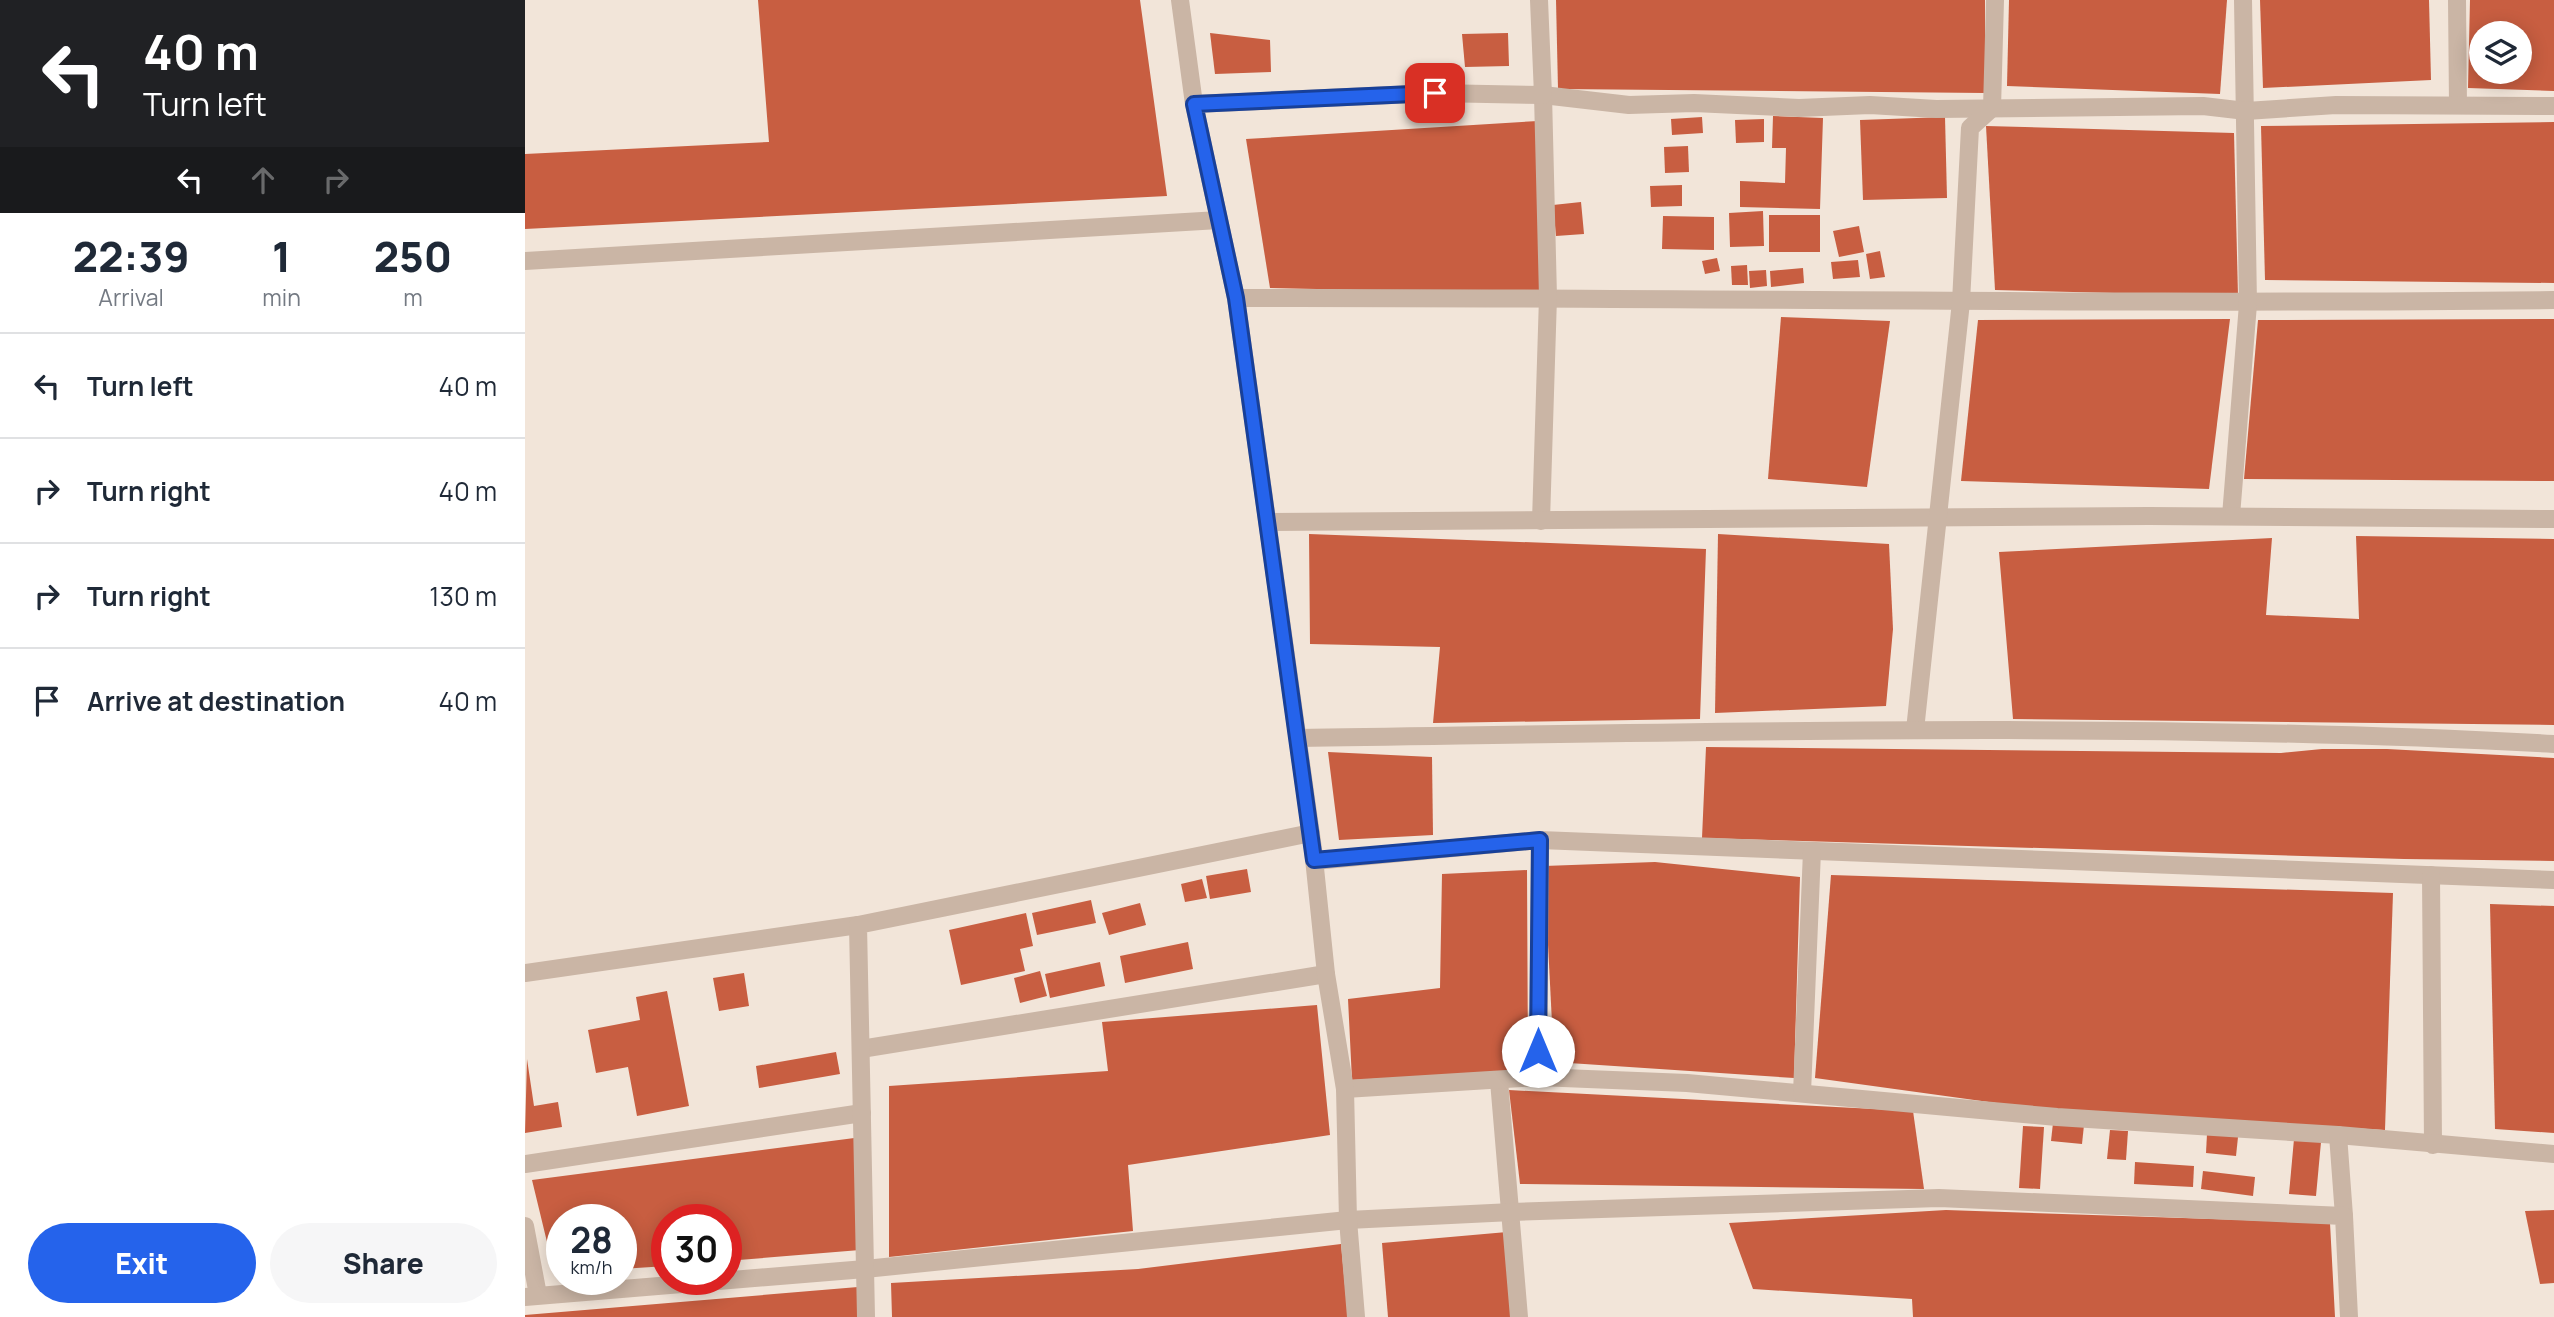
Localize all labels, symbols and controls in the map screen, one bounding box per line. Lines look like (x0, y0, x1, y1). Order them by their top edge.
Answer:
text: 40 m (143, 18, 259, 85)
map controls (2469, 21, 2532, 84)
button: layers (2469, 21, 2532, 84)
icon: left (28, 28, 119, 119)
pin (1405, 63, 1465, 123)
icon: arrive (1416, 74, 1454, 112)
text: Turn left (143, 82, 267, 126)
icon: left (171, 161, 209, 199)
icon: ahead (244, 161, 282, 199)
icon: right (317, 161, 355, 199)
text: 22:39 (73, 227, 190, 285)
text: 1 (272, 227, 291, 285)
text: 250 (374, 227, 452, 285)
text: Arrival (98, 281, 164, 313)
text: min (262, 281, 301, 313)
text: m (403, 281, 423, 313)
icon: left (28, 367, 66, 405)
text: Turn left (87, 368, 194, 404)
text: 40 m (439, 368, 497, 404)
icon: right (28, 472, 66, 510)
text: Turn right (87, 473, 211, 509)
text: 40 m (439, 473, 497, 509)
icon: right (28, 577, 66, 615)
text: Turn right (87, 578, 211, 614)
text: 130 m (429, 578, 497, 614)
icon: arrive (28, 682, 66, 720)
text: Arrive at destination (87, 683, 345, 719)
text: 40 m (439, 683, 497, 719)
position arrow (1501, 1014, 1575, 1088)
speed limit sign: 30 (651, 1204, 742, 1295)
text: 28 (570, 1216, 613, 1264)
button: Exit (28, 1223, 256, 1303)
button: Share (270, 1223, 497, 1303)
text: km/h (571, 1255, 612, 1279)

